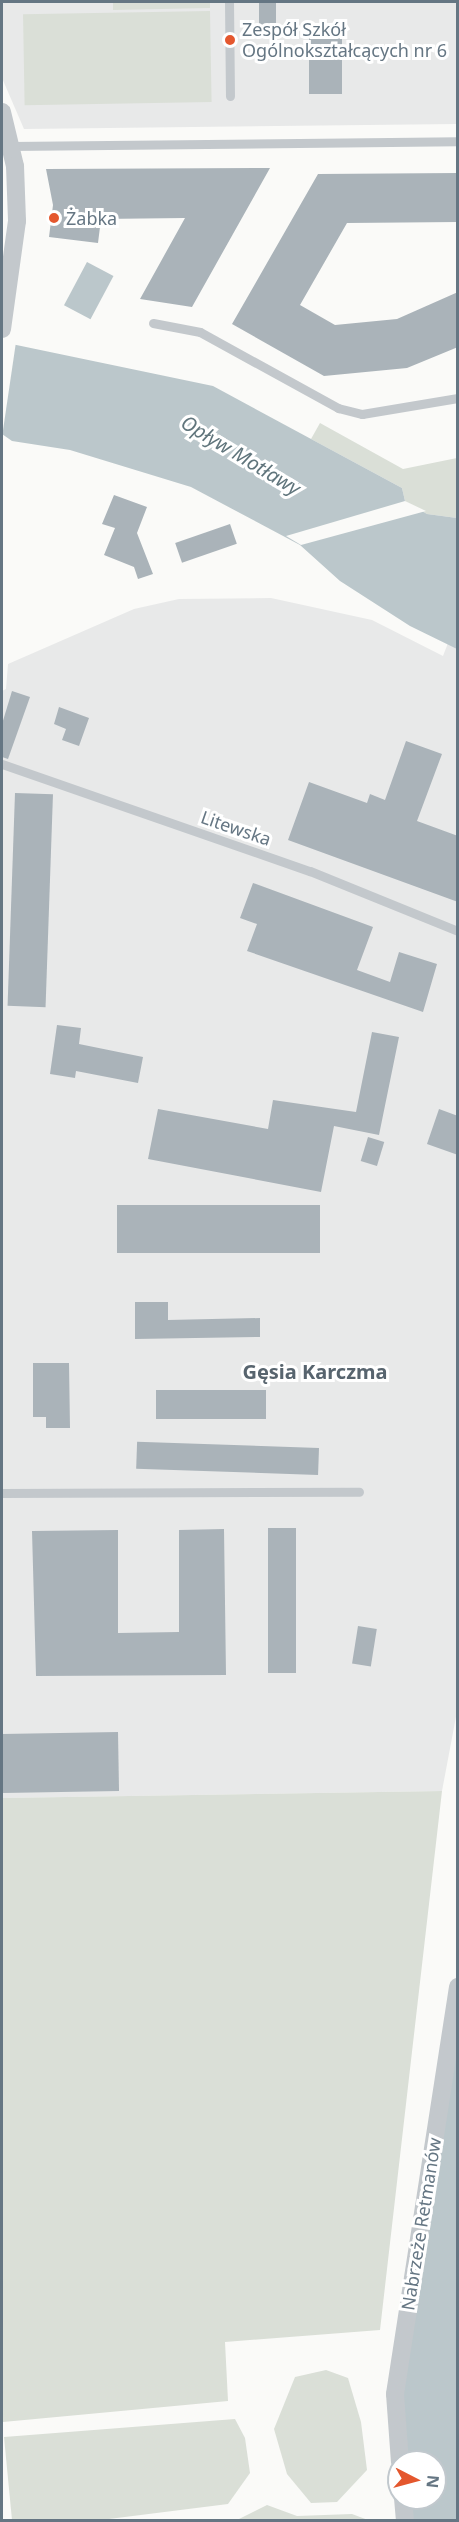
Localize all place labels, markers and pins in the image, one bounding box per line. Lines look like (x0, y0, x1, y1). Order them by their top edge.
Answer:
place label: Zespół Szkół Ogólnokształcących nr 6 (242, 19, 447, 62)
marker: Zespół Szkół Ogólnokształcących nr 6 (223, 33, 237, 47)
place label: Żabka (66, 207, 117, 229)
marker: Żabka (47, 211, 61, 225)

